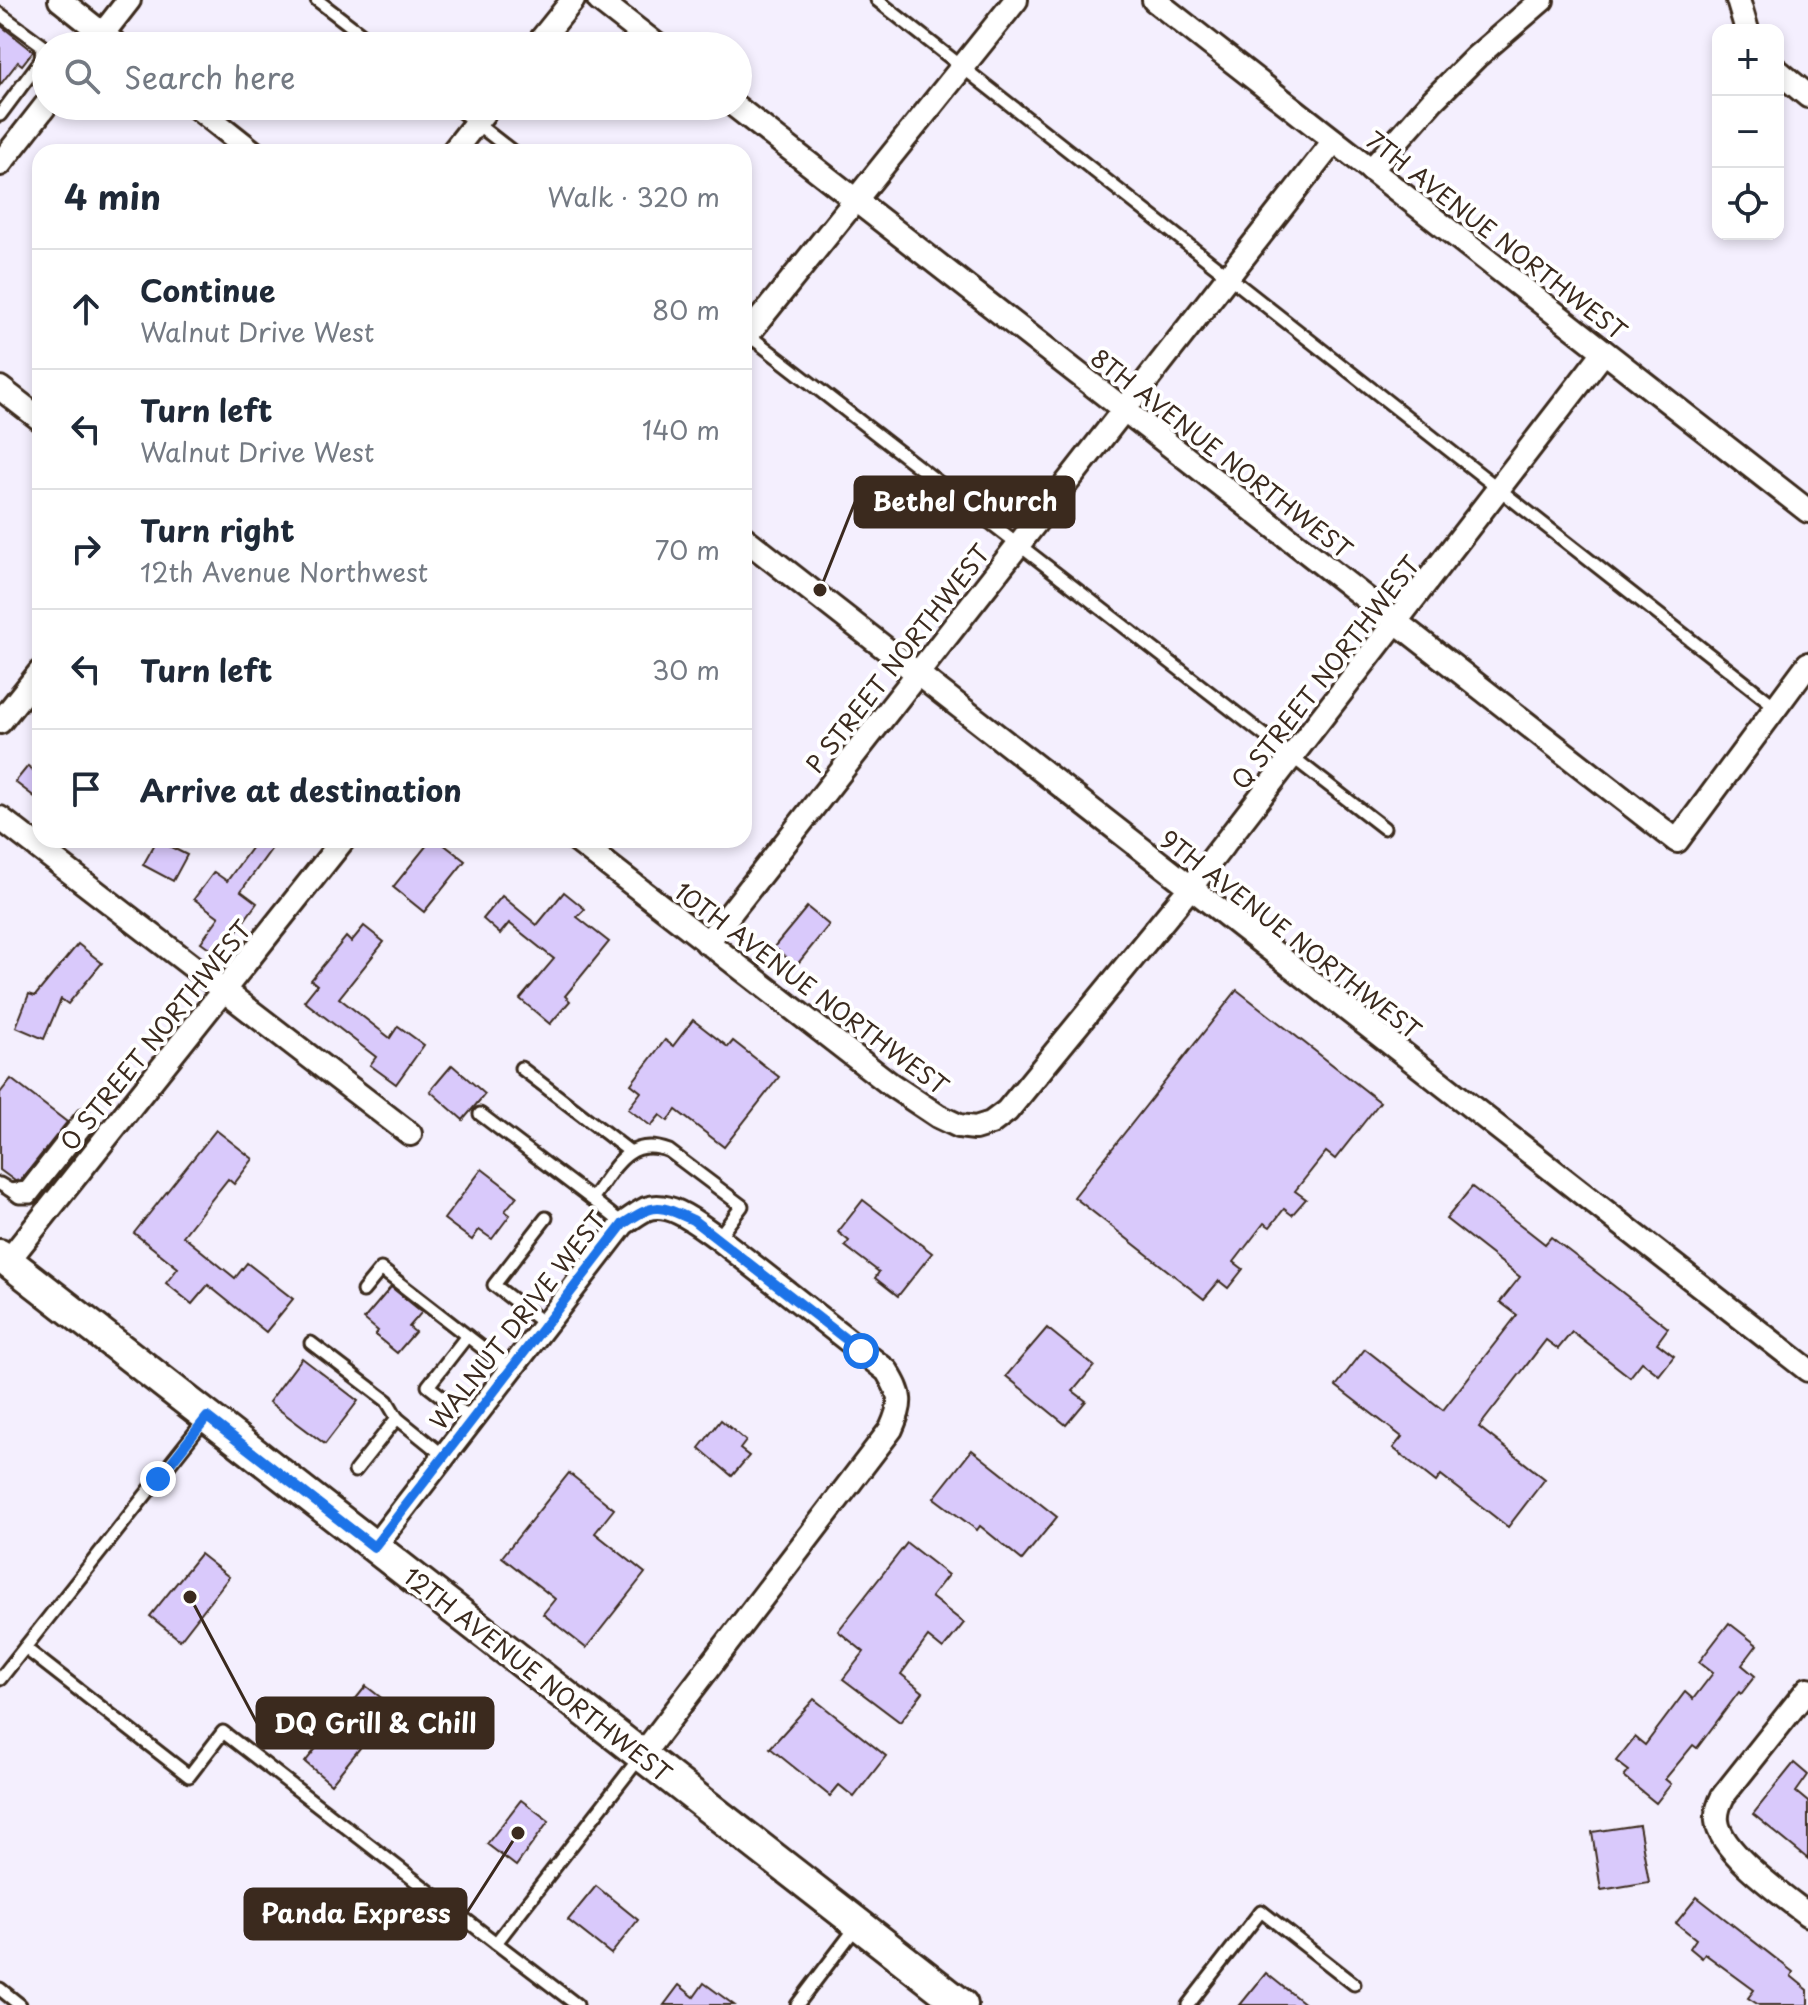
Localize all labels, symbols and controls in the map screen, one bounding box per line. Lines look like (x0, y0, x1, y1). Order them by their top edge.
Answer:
map controls (1712, 24, 1784, 240)
button: + (1712, 24, 1784, 96)
search box (32, 32, 752, 120)
icon: search (60, 54, 104, 98)
text: Search here (124, 54, 296, 99)
button: − (1712, 96, 1784, 168)
street label: 7TH AVENUE NORTHWEST (1359, 122, 1635, 349)
button: locate (1712, 168, 1784, 240)
text: 4 min (64, 170, 161, 222)
text: Walk · 320 m (547, 177, 720, 216)
text: Continue (140, 267, 275, 312)
icon: ahead (64, 287, 108, 331)
text: 80 m (652, 290, 720, 329)
text: Walnut Drive West (140, 312, 374, 351)
street label: 8TH AVENUE NORTHWEST (1084, 339, 1361, 567)
text: Turn left (140, 387, 272, 432)
icon: left (64, 407, 108, 451)
text: 140 m (642, 410, 720, 449)
text: Walnut Drive West (140, 432, 374, 471)
callout: Bethel Church (855, 477, 1074, 527)
text: Bethel Church (872, 481, 1058, 520)
text: Turn right (140, 507, 295, 552)
icon: right (64, 527, 108, 571)
text: 70 m (655, 530, 720, 569)
street label: P STREET NORTHWEST (796, 536, 998, 780)
street label: Q STREET NORTHWEST (1222, 547, 1428, 797)
text: 12th Avenue Northwest (140, 552, 428, 591)
icon: left (64, 647, 108, 691)
text: Turn left (140, 647, 272, 692)
text: 30 m (652, 650, 720, 689)
icon: arrive (64, 767, 108, 811)
text: Arrive at destination (140, 767, 462, 812)
street label: 9TH AVENUE NORTHWEST (1153, 820, 1430, 1048)
street label: 10TH AVENUE NORTHWEST (668, 873, 957, 1103)
street label: O STREET NORTHWEST (51, 912, 260, 1158)
street label: WALNUT DRIVE WEST (420, 1203, 614, 1437)
route start (843, 1333, 879, 1369)
route end (140, 1461, 176, 1497)
street label: 12TH AVENUE NORTHWEST (396, 1558, 680, 1791)
callout: DQ Grill & Chill (257, 1698, 493, 1748)
text: DQ Grill & Chill (274, 1703, 476, 1742)
callout: Panda Express (245, 1889, 466, 1939)
text: Panda Express (261, 1893, 451, 1932)

